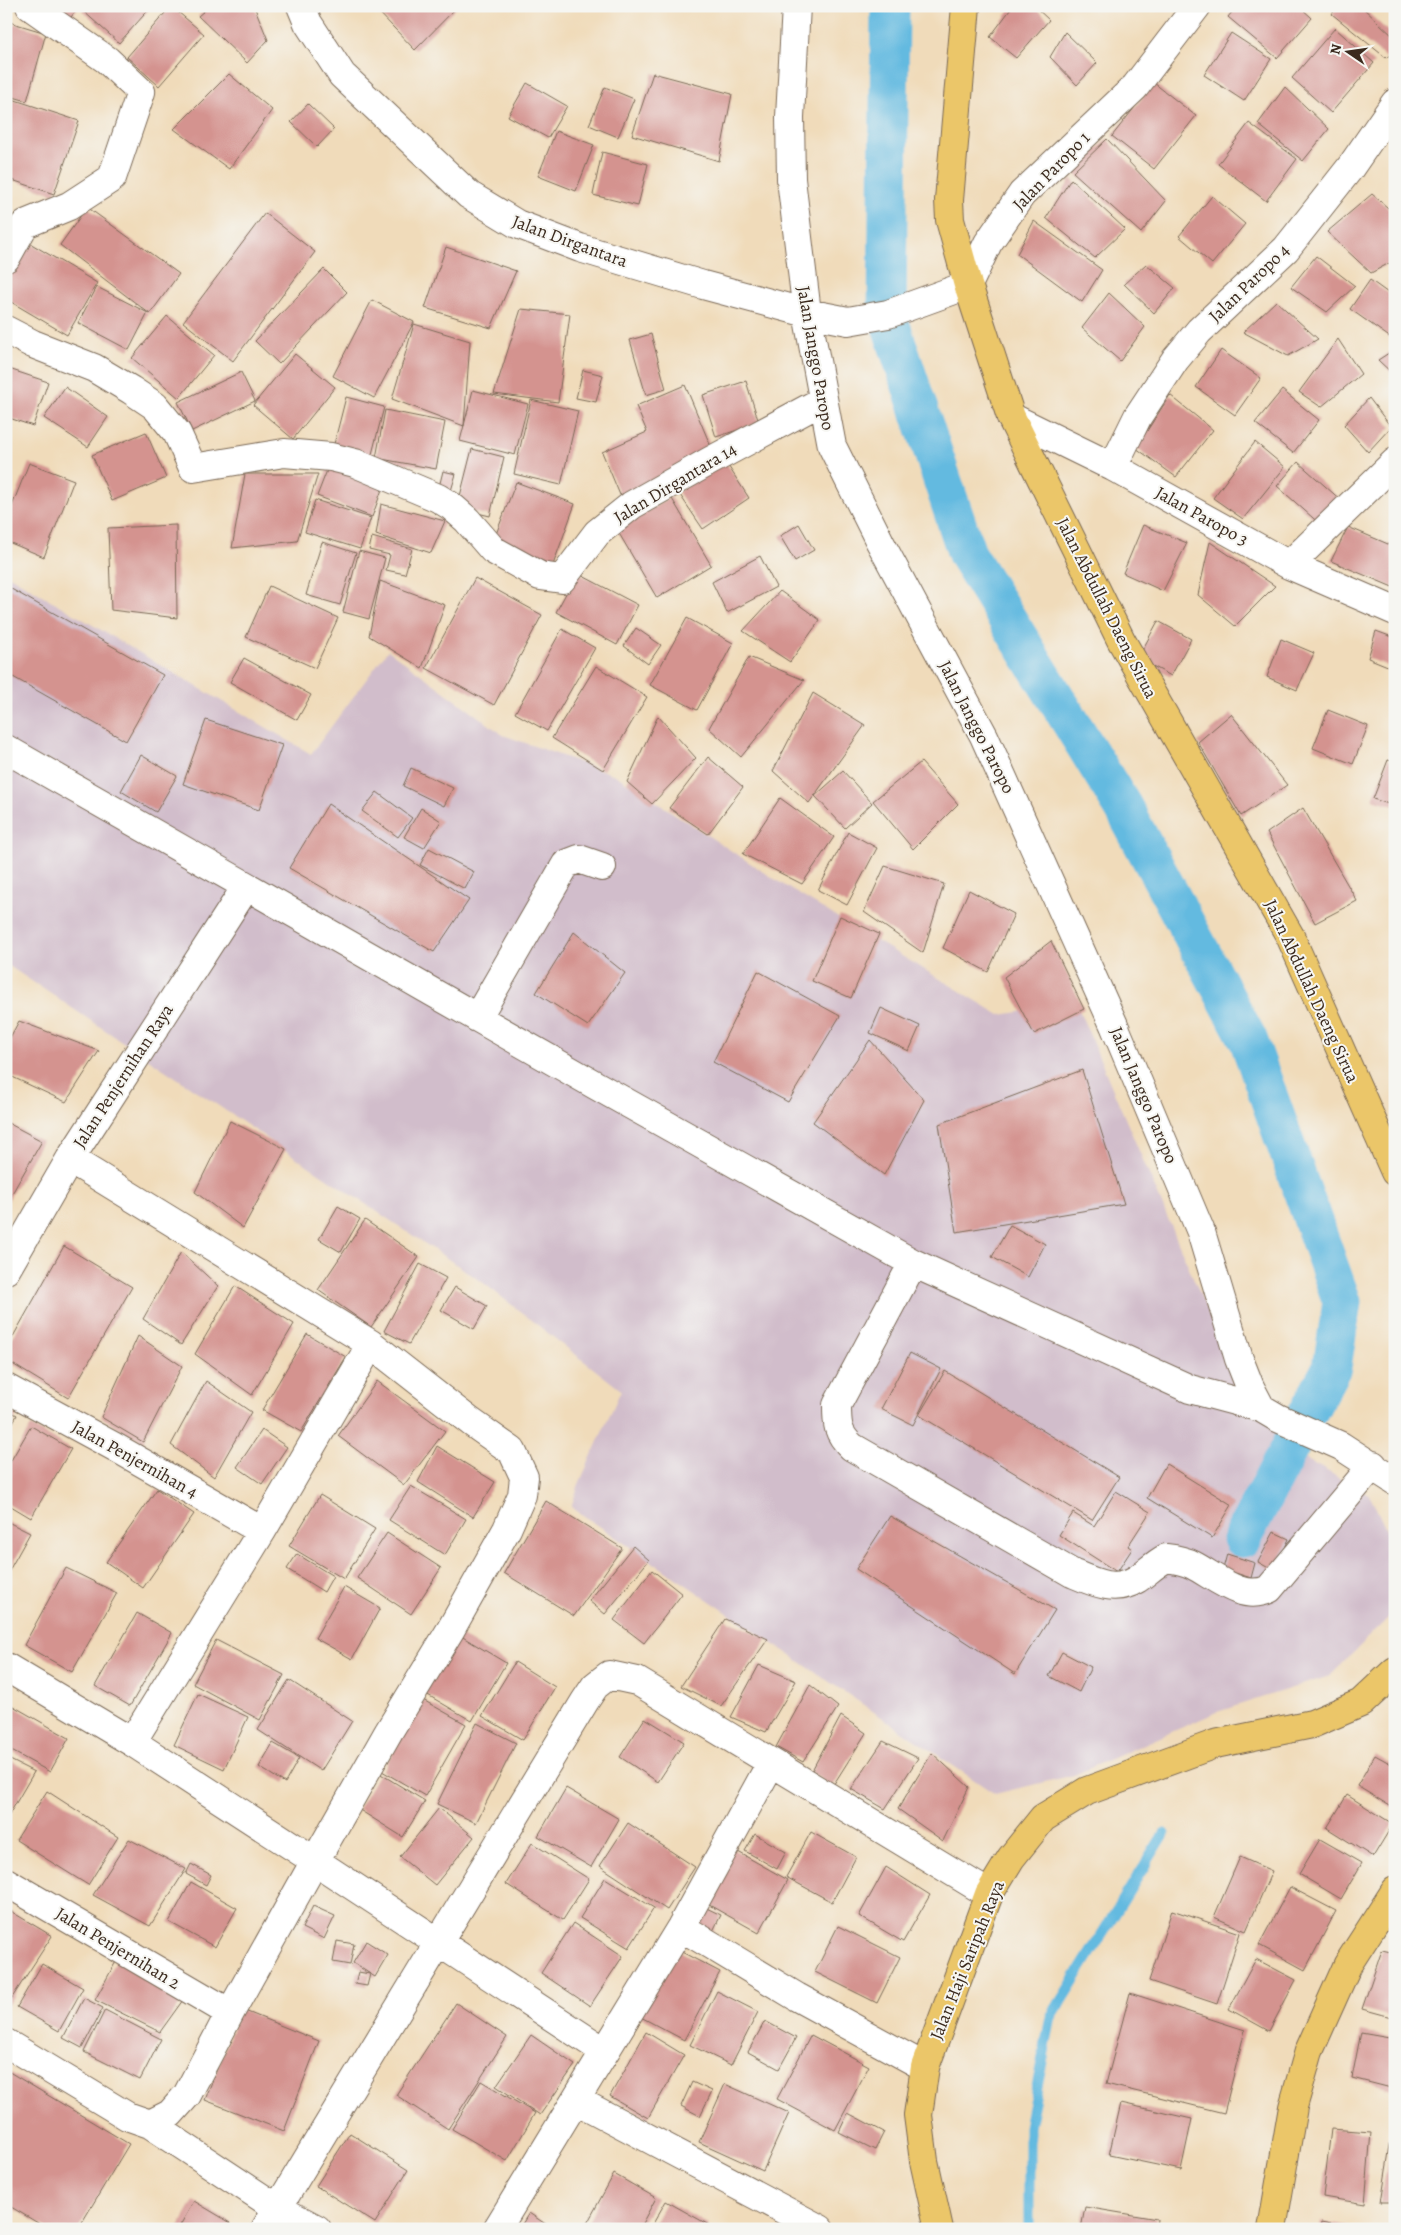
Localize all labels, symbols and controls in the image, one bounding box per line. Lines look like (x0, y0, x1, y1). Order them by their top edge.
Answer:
north arrow (1324, 28, 1374, 78)
text: N (1325, 42, 1346, 56)
street label: Jalan Paropo 1 (1007, 126, 1095, 216)
street label: Jalan Dirgantara (509, 209, 632, 273)
street label: Jalan Paropo 4 (1203, 238, 1295, 328)
street label: Jalan Janggo Paropo (791, 284, 841, 432)
street label: Jalan Dirgantara 14 (609, 437, 741, 529)
street label: Jalan Paropo 3 (1151, 481, 1253, 551)
street label: Jalan Abdullah Daeng Sirua (1051, 513, 1163, 703)
street label: Jalan Janggo Paropo (933, 656, 1021, 798)
street label: Jalan Abdullah Daeng Sirua (1259, 895, 1365, 1087)
street label: Jalan Penjernihan Raya (67, 999, 179, 1153)
street label: Jalan Janggo Paropo (1104, 1023, 1184, 1167)
street label: Jalan Penjernihan 4 (68, 1414, 202, 1504)
street label: Jalan Haji Saripah Raya (924, 1876, 1010, 2043)
street label: Jalan Penjernihan 2 (51, 1901, 185, 1995)

